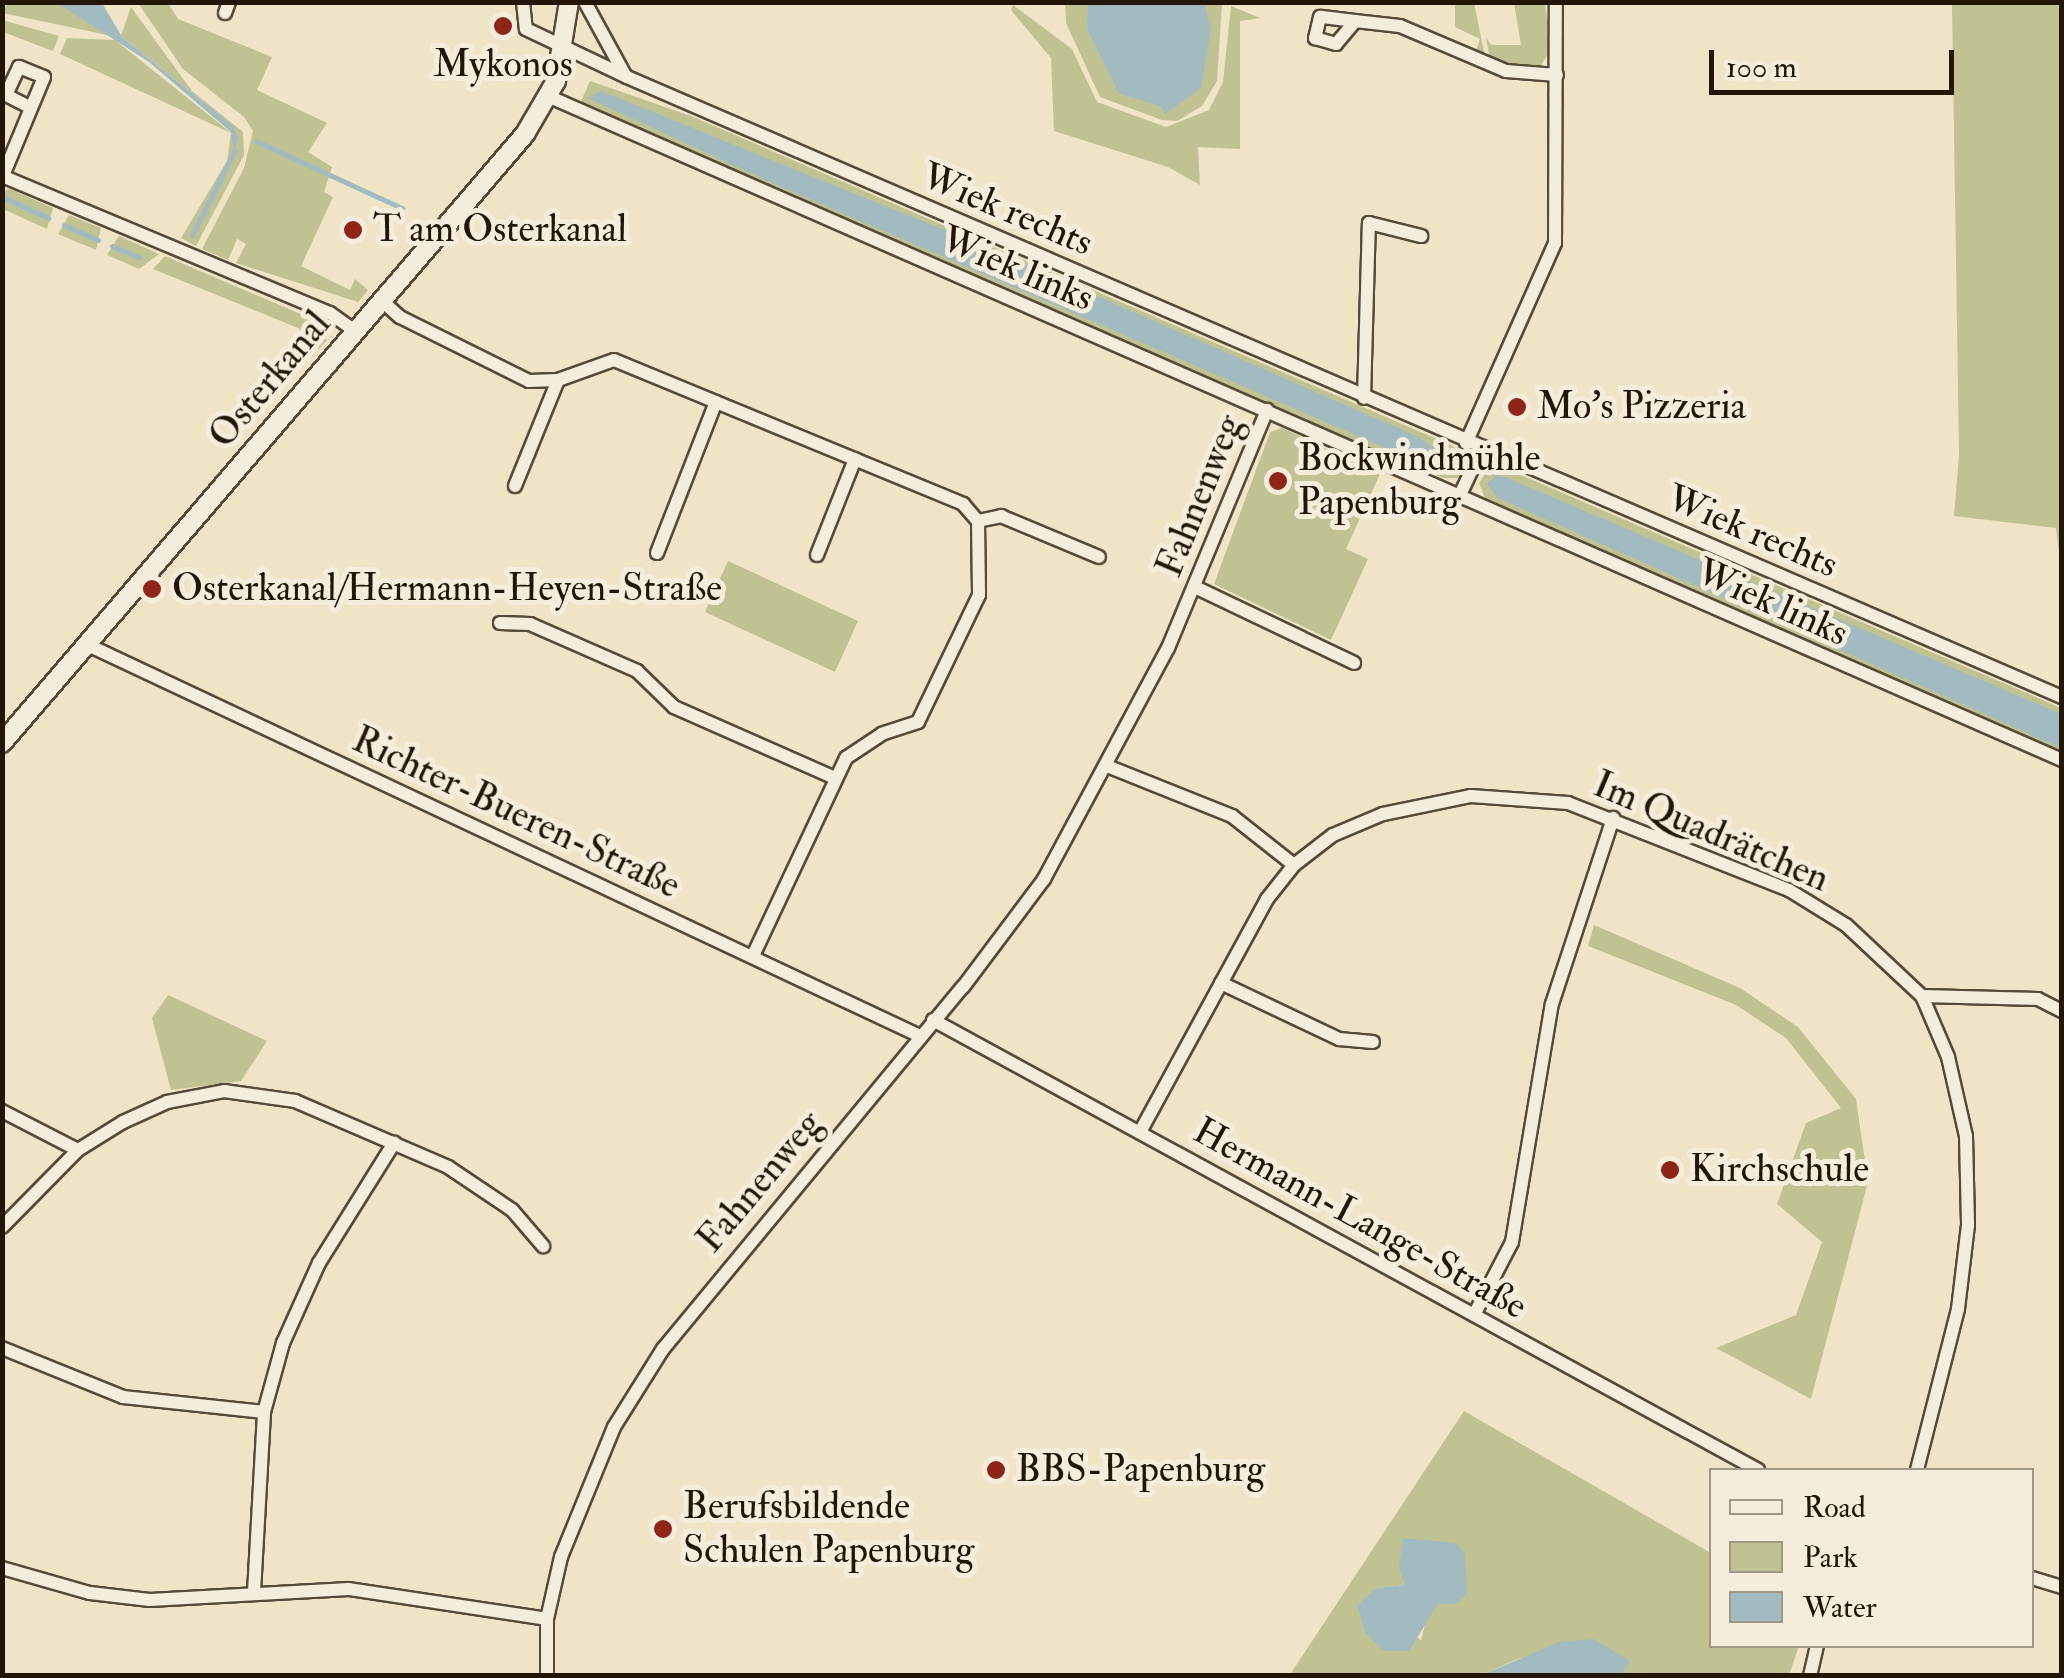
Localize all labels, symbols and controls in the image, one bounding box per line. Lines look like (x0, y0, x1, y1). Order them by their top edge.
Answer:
marker: Mykonos (492, 15, 514, 37)
scale bar (1714, 30, 1959, 92)
place label: Mykonos (433, 42, 573, 88)
text: 100 m (1726, 49, 1797, 86)
street label: Wiek rechts (915, 154, 1099, 266)
place label: T am Osterkanal (373, 207, 627, 253)
street label: Wiek links (934, 217, 1100, 321)
marker: T am Osterkanal (342, 219, 364, 241)
street label: Osterkanal (200, 302, 340, 458)
place label: Mo's Pizzeria (1537, 384, 1746, 430)
marker: Mo's Pizzeria (1506, 396, 1528, 418)
street label: Fahnenweg (1147, 408, 1253, 584)
place label: Bockwindmühle Papenburg (1298, 436, 1540, 526)
marker: Bockwindmühle Papenburg (1267, 470, 1289, 492)
street label: Wiek rechts (1660, 476, 1844, 588)
street label: Wiek links (1689, 549, 1855, 657)
place label: Osterkanal/Hermann-Heyen-Straße (172, 566, 722, 612)
marker: Osterkanal/Hermann-Heyen-Straße (141, 578, 163, 600)
street label: Richter-Bueren-Straße (345, 717, 687, 909)
street label: Im Quadrätchen (1586, 762, 1836, 902)
street label: Fahnenweg (688, 1102, 832, 1262)
street label: Hermann-Lange-Straße (1185, 1108, 1535, 1330)
place label: Kirchschule (1690, 1147, 1869, 1193)
marker: Kirchschule (1659, 1159, 1681, 1181)
place label: BBS-Papenburg (1016, 1447, 1265, 1493)
marker: BBS-Papenburg (985, 1459, 1007, 1481)
legend (1709, 1468, 2034, 1648)
place label: Berufsbildende Schulen Papenburg (683, 1484, 974, 1574)
text: Road (1803, 1489, 1866, 1526)
marker: Berufsbildende Schulen Papenburg (652, 1518, 674, 1540)
text: Park (1803, 1539, 1858, 1576)
text: Water (1803, 1589, 1877, 1626)

